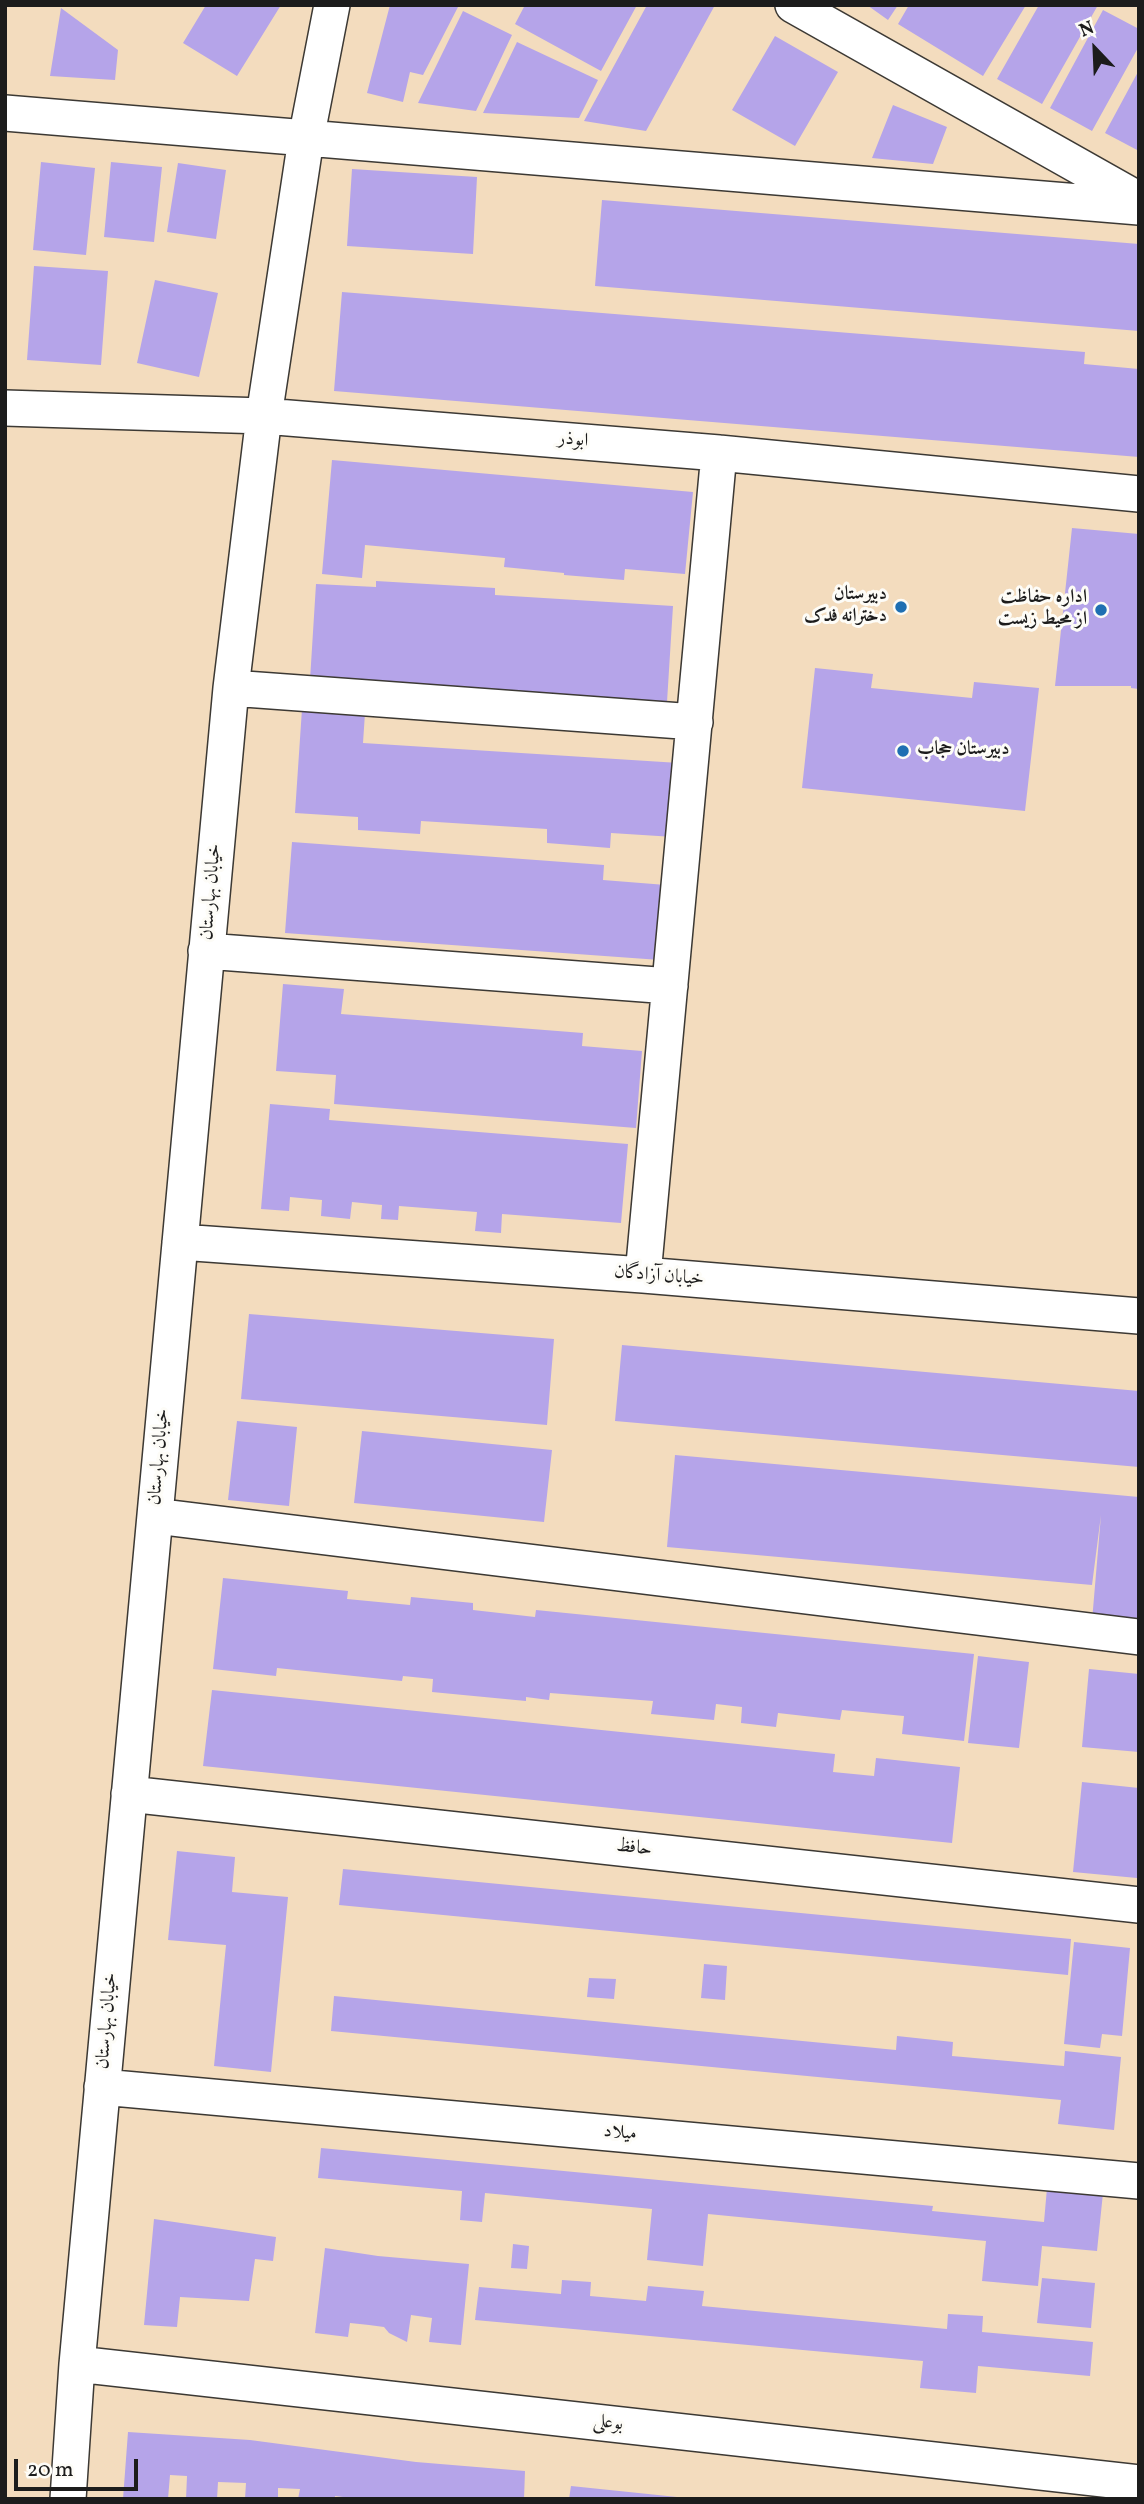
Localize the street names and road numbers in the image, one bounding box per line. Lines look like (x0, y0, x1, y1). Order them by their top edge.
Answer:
street label: ابوذر (557, 428, 589, 454)
street label: خیابان بهارستان (196, 843, 228, 941)
street label: خیابان آزادگان (613, 1262, 705, 1292)
street label: خیابان بهارستان (144, 1408, 176, 1506)
street label: حافظ (615, 1836, 653, 1862)
street label: خیابان بهارستان (92, 1972, 124, 2070)
street label: میلاد (602, 2121, 638, 2147)
street label: بوعلی (592, 2411, 624, 2437)

